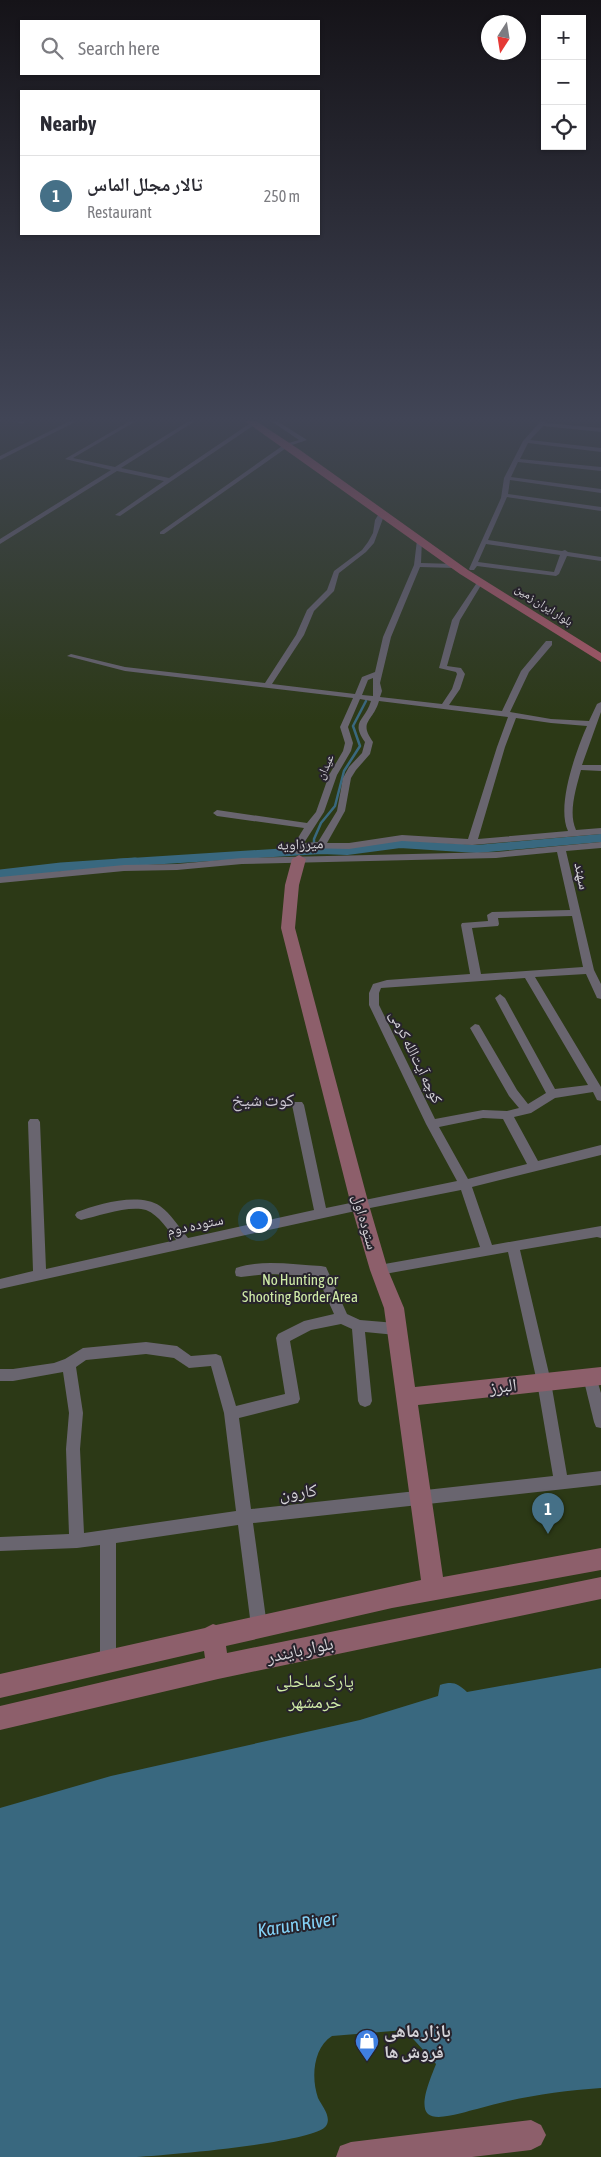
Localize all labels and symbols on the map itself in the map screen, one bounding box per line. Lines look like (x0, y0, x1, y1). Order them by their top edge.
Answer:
north arrow (481, 15, 526, 60)
street label: بلوار ایران زمین (512, 581, 575, 629)
street label: عیدان (313, 752, 337, 782)
street label: میرزاویه (276, 834, 324, 854)
street label: سهند (570, 861, 594, 891)
street label: کوچه آیت‌الله کرمی (385, 1008, 446, 1107)
district label: کوت شیخ (232, 1089, 295, 1112)
street label: ستوده اول (348, 1193, 381, 1252)
your location (246, 1207, 272, 1233)
street label: ستوده دوم (165, 1210, 225, 1241)
park label: No Hunting or Shooting Border Area (242, 1271, 358, 1305)
street label: البرز (487, 1374, 518, 1398)
street label: کارون (278, 1479, 319, 1505)
pin: 1 (532, 1493, 564, 1534)
street label: بلوار بایندر (264, 1632, 335, 1668)
park label: پارک ساحلی خرمشهر (276, 1670, 354, 1712)
water label: Karun River (256, 1907, 340, 1941)
place label: بازار ماهی فروش ها (384, 2020, 451, 2063)
shop icon: بازار ماهی فروش ها (354, 2028, 380, 2062)

